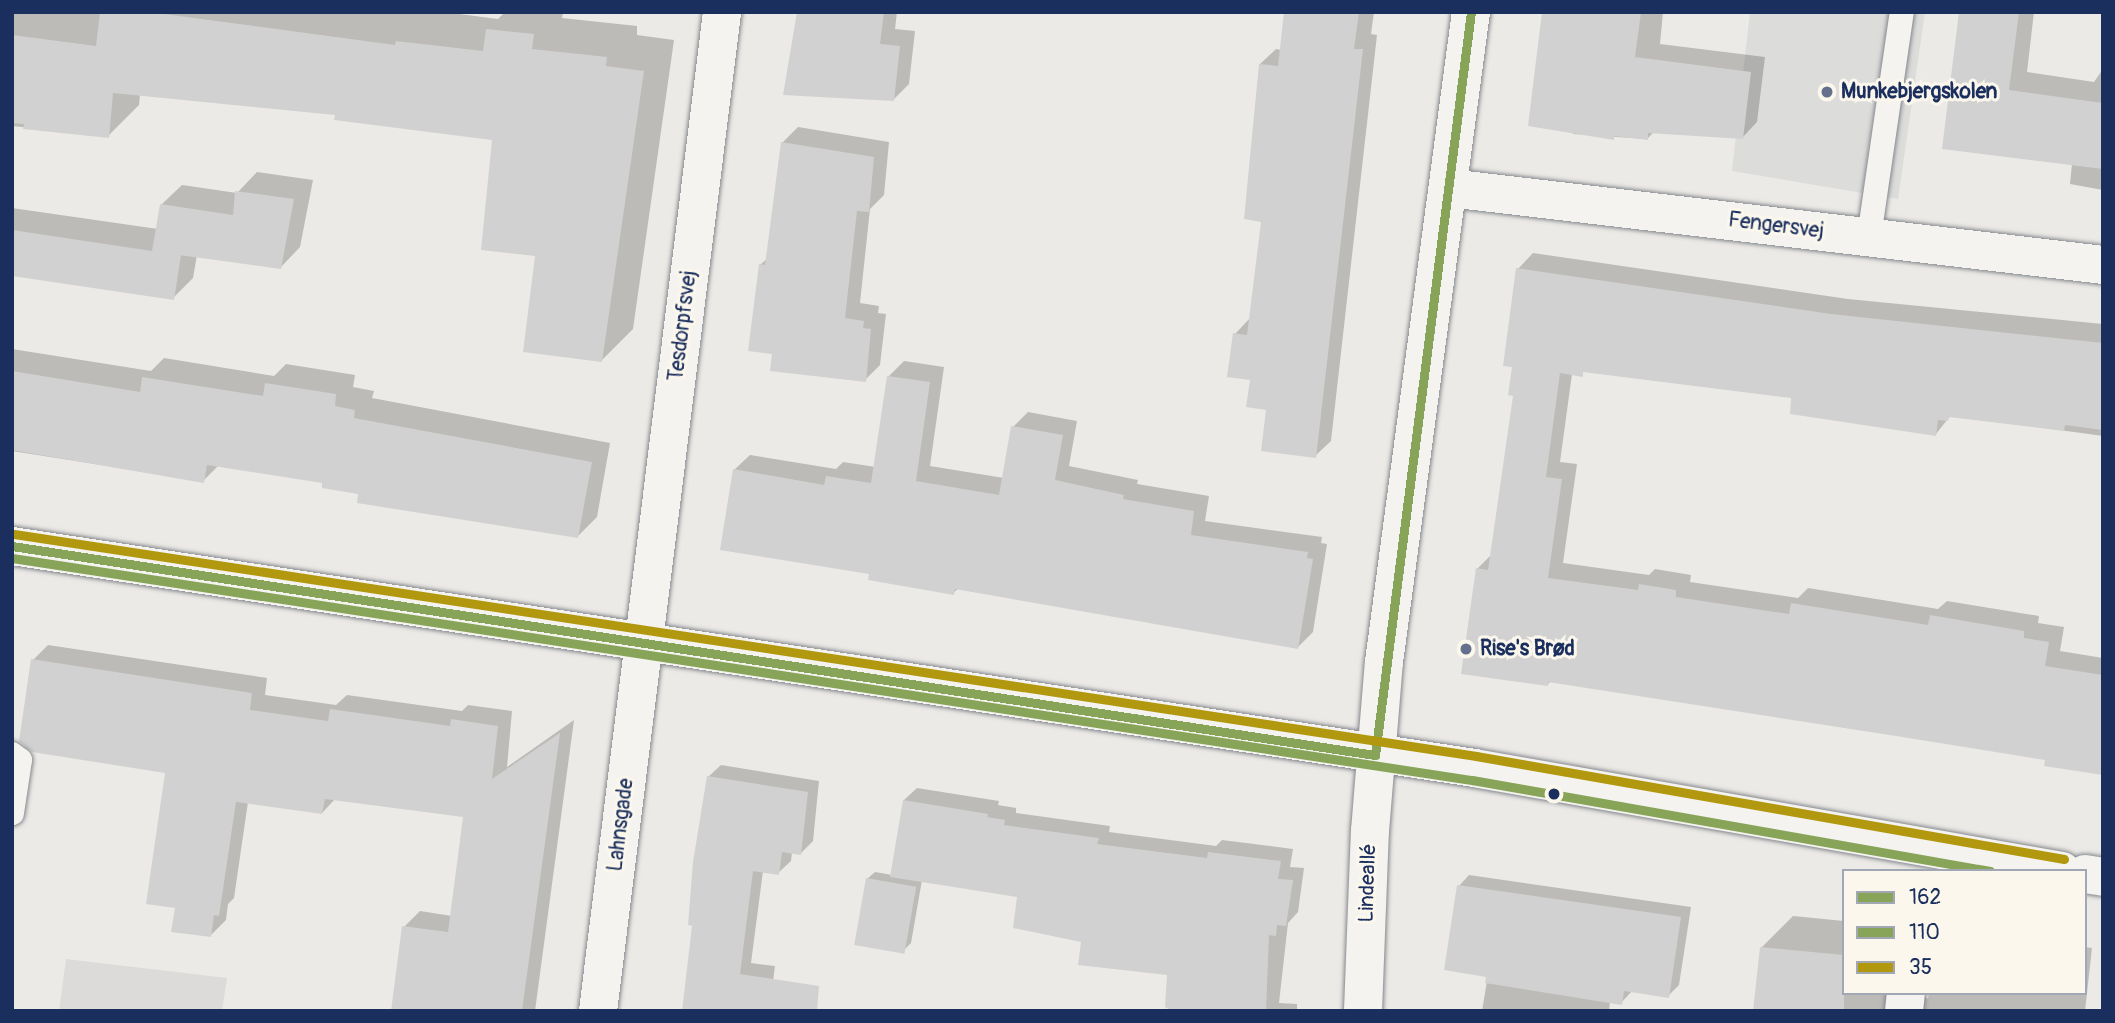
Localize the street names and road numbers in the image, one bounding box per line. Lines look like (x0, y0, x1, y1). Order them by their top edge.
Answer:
street label: Fengersvej (1727, 208, 1825, 244)
street label: Tesdorpfsvej (664, 269, 702, 383)
street label: Lahnsgade (603, 777, 639, 873)
street label: Lindeallé (1354, 843, 1382, 923)

